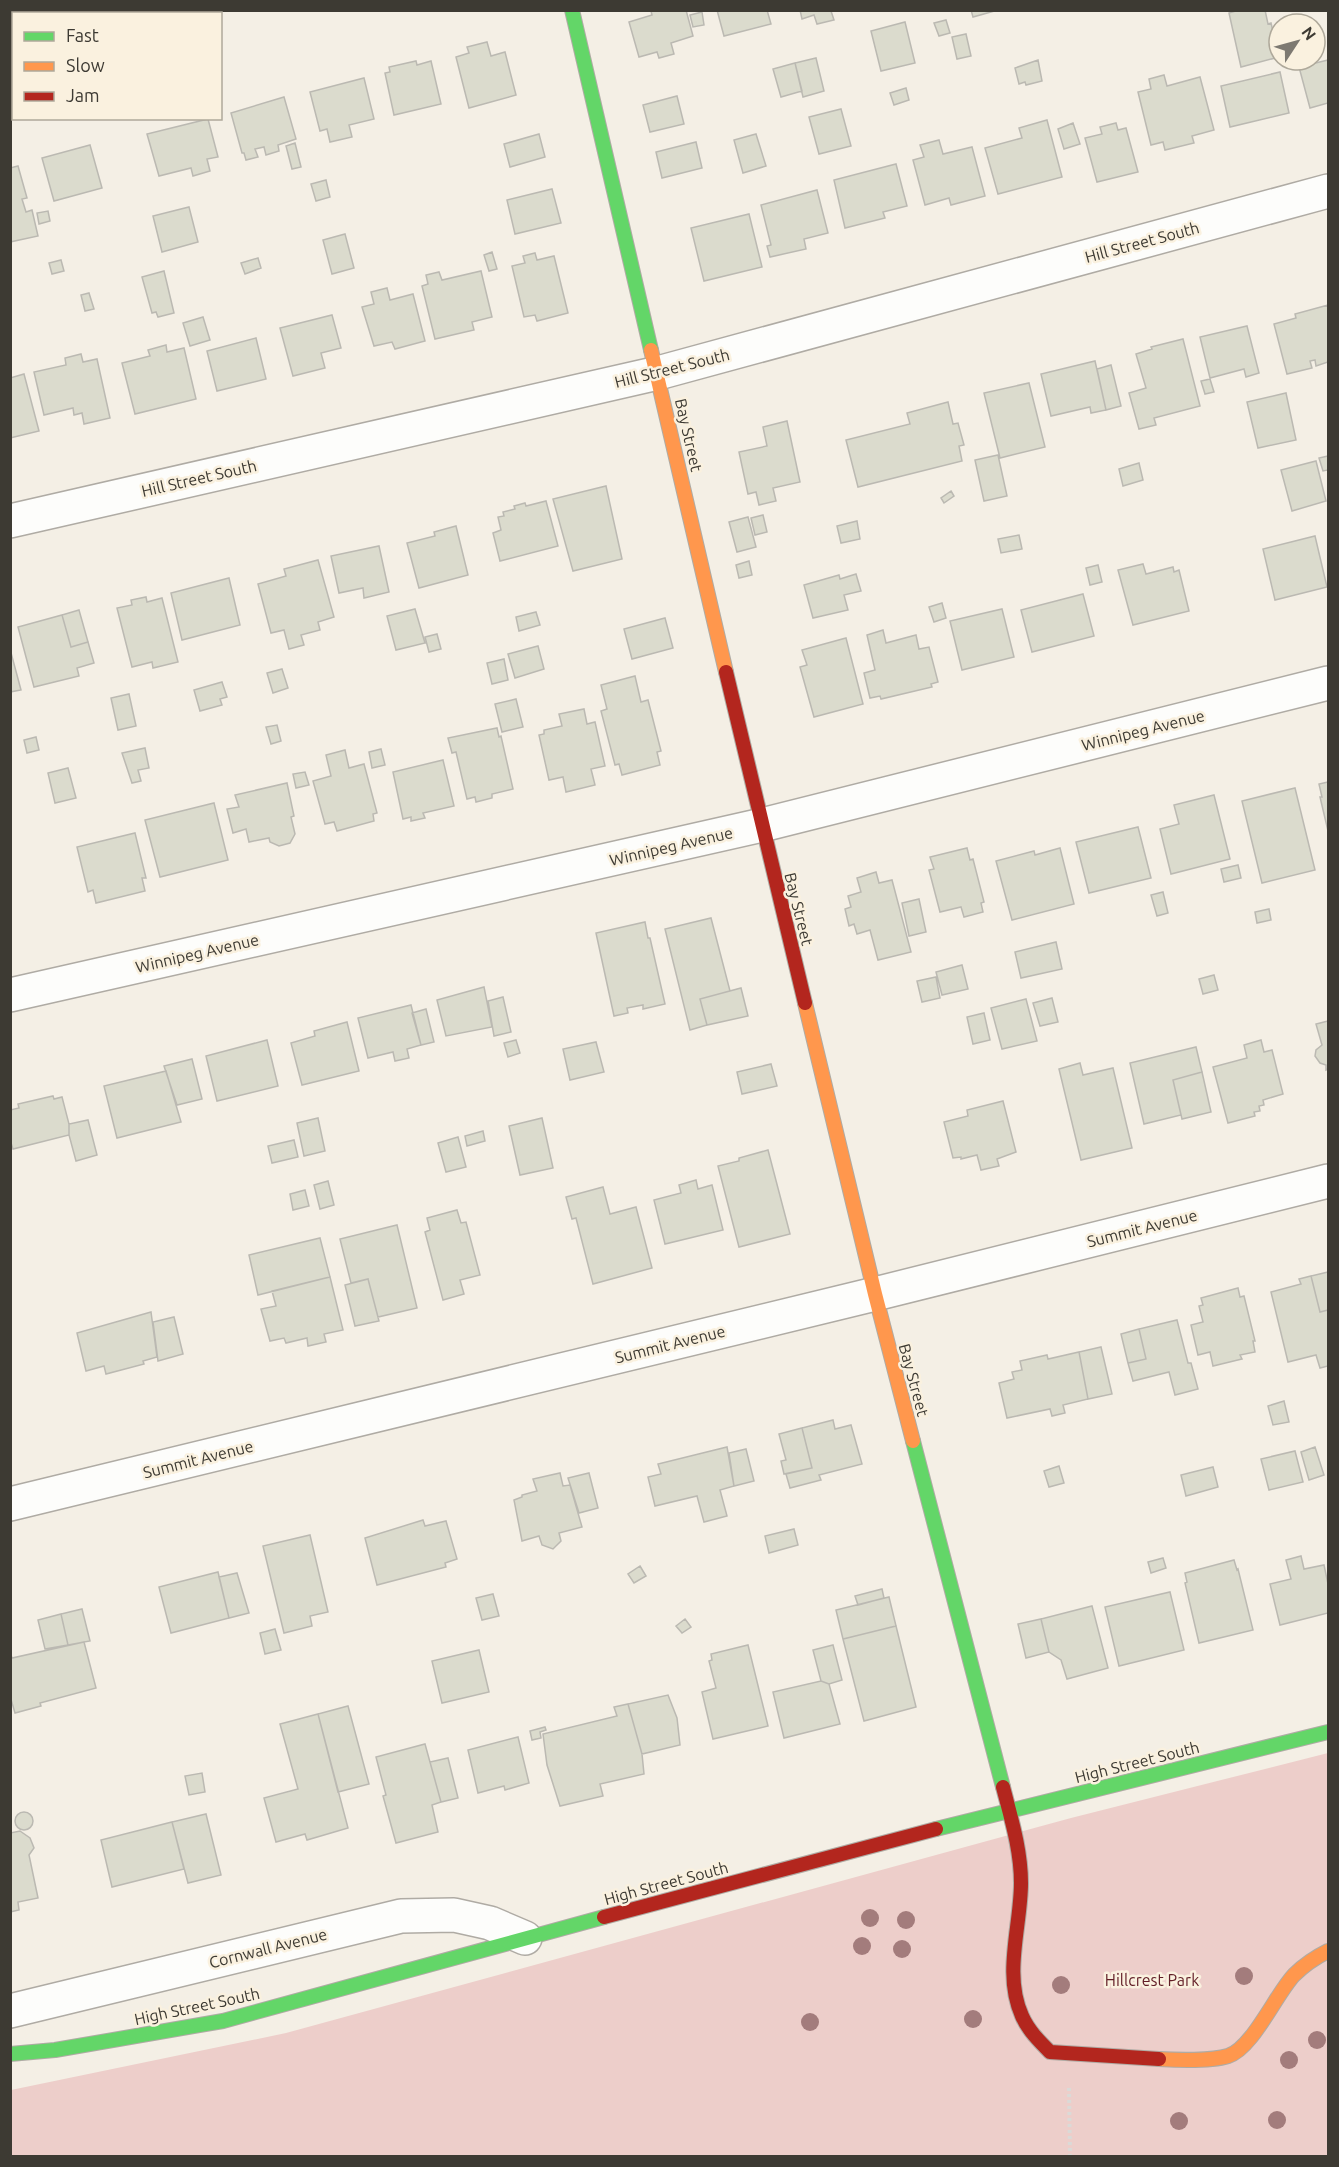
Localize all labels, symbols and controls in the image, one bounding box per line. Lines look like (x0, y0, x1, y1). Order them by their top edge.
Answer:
legend (12, 12, 222, 120)
north arrow (1267, 12, 1327, 72)
text: N (1298, 23, 1320, 43)
text: Fast (66, 25, 99, 45)
text: Slow (66, 55, 105, 75)
text: Jam (66, 85, 100, 105)
street label: Hill Street South (1083, 218, 1201, 266)
street label: Hill Street South (613, 345, 731, 391)
street label: Bay Street (672, 397, 706, 474)
street label: Hill Street South (140, 456, 258, 500)
street label: Winnipeg Avenue (1080, 706, 1206, 754)
street label: Winnipeg Avenue (608, 823, 734, 869)
street label: Bay Street (781, 871, 817, 948)
street label: Winnipeg Avenue (134, 930, 260, 976)
street label: Summit Avenue (1085, 1206, 1199, 1250)
street label: Summit Avenue (613, 1322, 727, 1366)
street label: Bay Street (896, 1342, 933, 1419)
street label: Summit Avenue (141, 1437, 255, 1481)
street label: High Street South (1073, 1738, 1201, 1786)
street label: High Street South (602, 1858, 730, 1908)
street label: Cornwall Avenue (207, 1925, 329, 1971)
park label: Hillcrest Park (1105, 1971, 1199, 1989)
street label: High Street South (133, 1984, 261, 2028)

